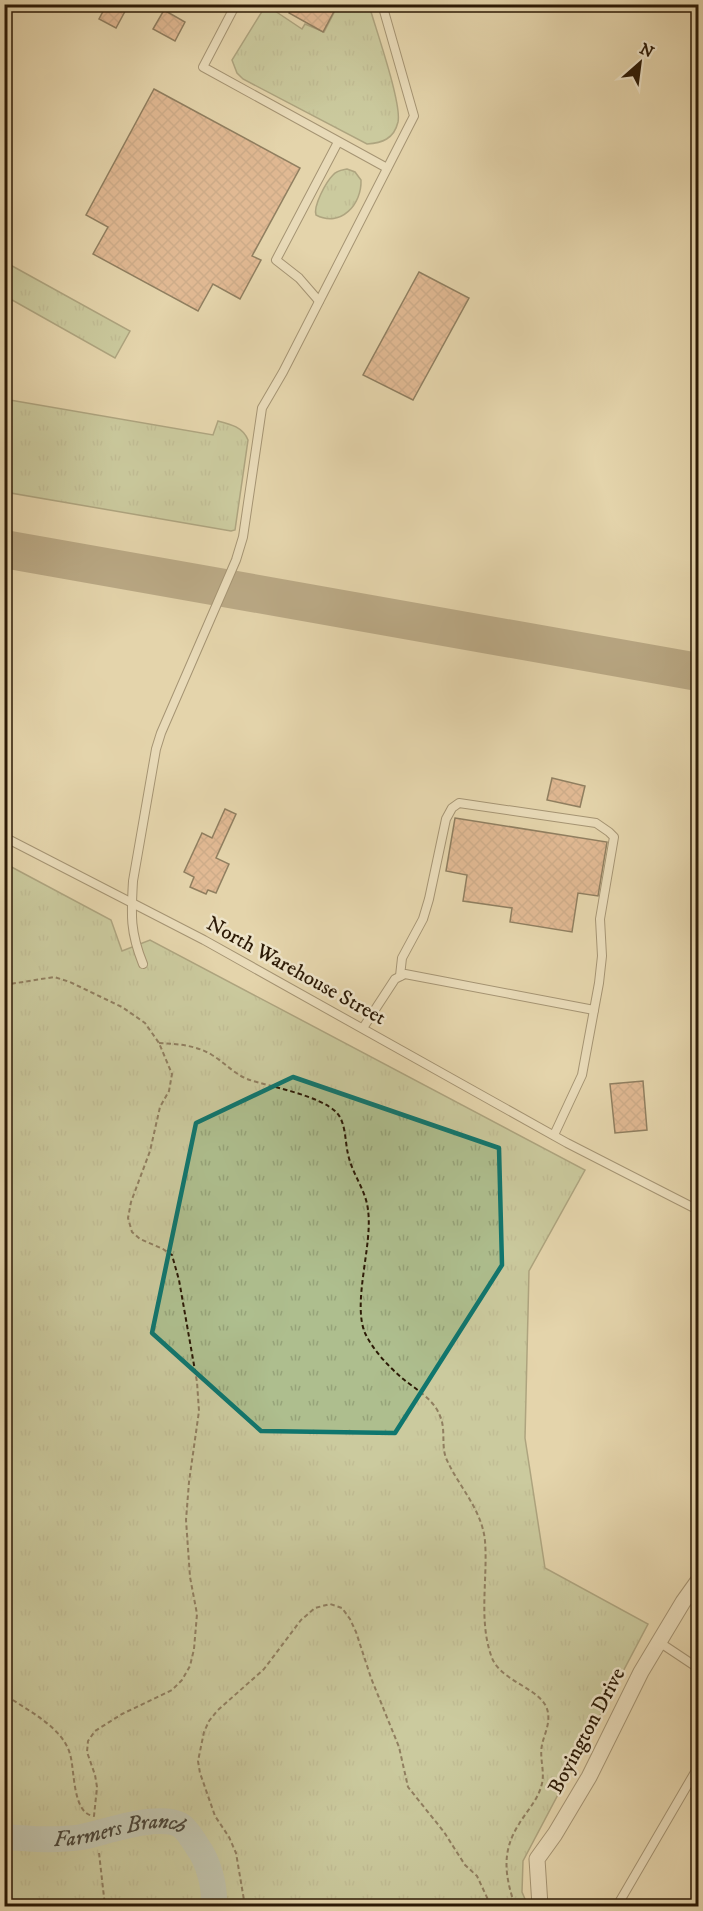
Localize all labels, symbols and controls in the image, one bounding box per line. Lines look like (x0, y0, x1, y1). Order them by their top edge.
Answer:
north arrow (610, 33, 670, 93)
text: N (636, 39, 657, 63)
street label: North Warehouse Street (202, 911, 391, 1031)
street label: Boyington Drive (543, 1663, 631, 1799)
water label: Farmers Branch (53, 1807, 192, 1853)

